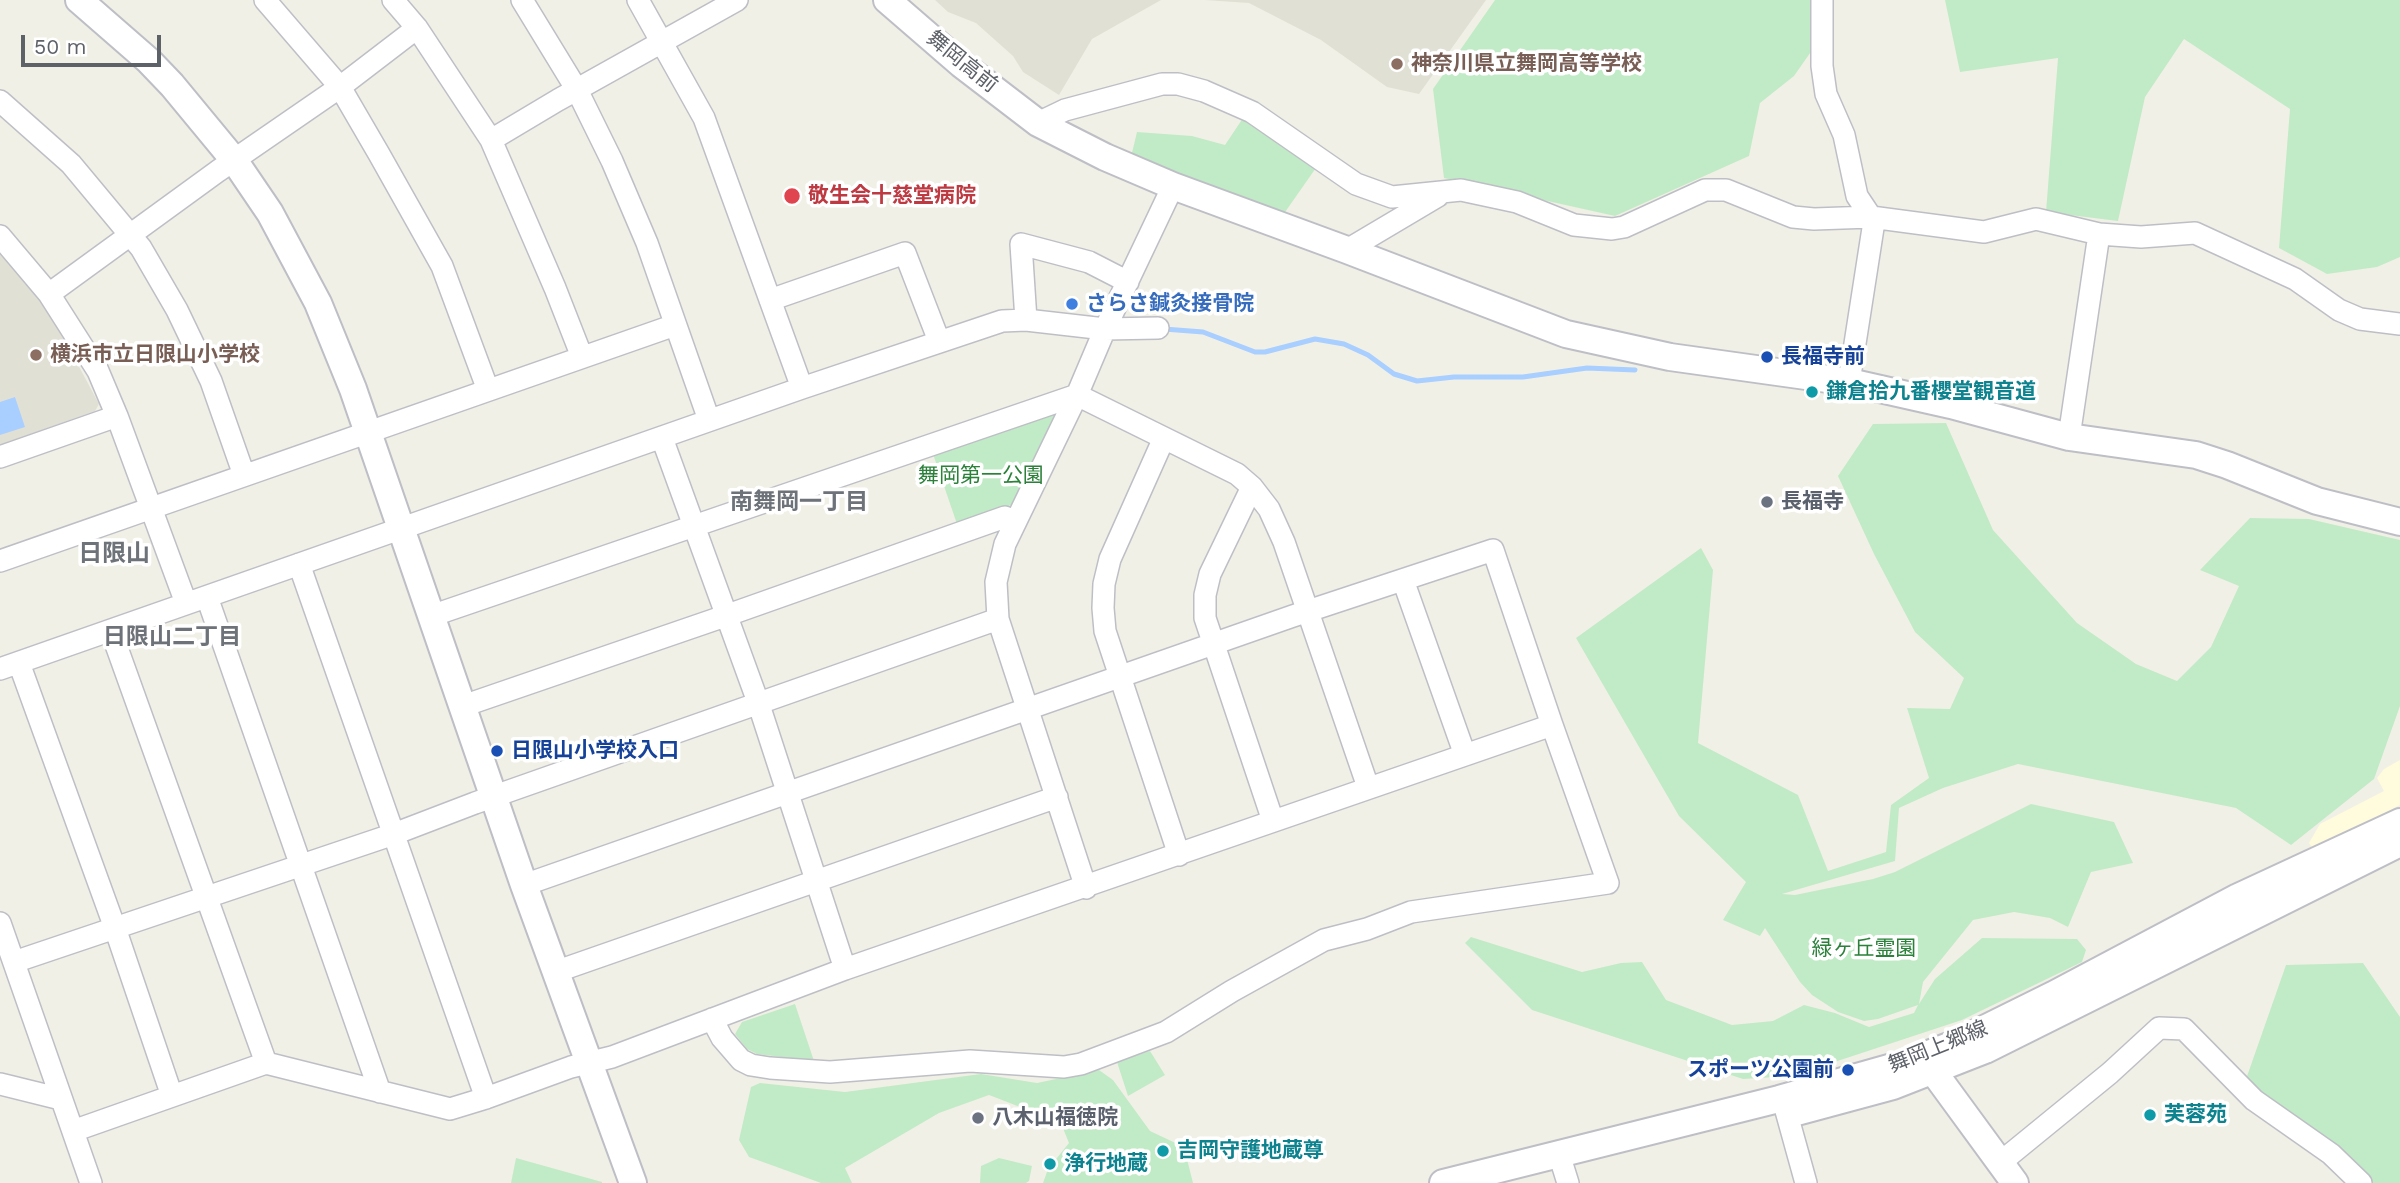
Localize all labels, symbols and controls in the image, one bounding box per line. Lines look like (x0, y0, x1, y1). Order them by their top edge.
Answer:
scale bar (24, 21, 164, 65)
street label: 舞岡高前 (921, 26, 1003, 98)
text: 50 m (34, 34, 86, 59)
place label: 神奈川県立舞岡高等学校 (1411, 51, 1642, 77)
marker: 神奈川県立舞岡高等学校 (1389, 56, 1405, 72)
place label: 敬生会十慈堂病院 (808, 183, 976, 209)
marker: 敬生会十慈堂病院 (782, 186, 802, 206)
place label: さらさ鍼灸接骨院 (1086, 291, 1254, 317)
marker: さらさ鍼灸接骨院 (1064, 296, 1080, 312)
place label: 横浜市立日限山小学校 (50, 342, 260, 368)
place label: 長福寺前 (1781, 344, 1865, 370)
marker: 横浜市立日限山小学校 (28, 347, 44, 363)
marker: 長福寺前 (1759, 349, 1775, 365)
place label: 鎌倉拾九番櫻堂観音道 (1826, 379, 2036, 405)
marker: 鎌倉拾九番櫻堂観音道 (1804, 384, 1820, 400)
park label: 舞岡第一公園 (918, 463, 1044, 489)
district label: 南舞岡一丁目 (730, 488, 868, 516)
place label: 長福寺 (1781, 489, 1844, 515)
marker: 長福寺 (1759, 494, 1775, 510)
district label: 日限山 (78, 540, 150, 568)
district label: 日限山二丁目 (103, 623, 241, 651)
place label: 日限山小学校入口 (511, 738, 679, 764)
marker: 日限山小学校入口 (489, 743, 505, 759)
park label: 緑ヶ丘霊園 (1812, 936, 1916, 962)
street label: 舞岡上郷線 (1885, 1016, 1991, 1078)
place label: スポーツ公園前 (1687, 1057, 1834, 1083)
marker: スポーツ公園前 (1840, 1062, 1856, 1078)
place label: 芙蓉苑 (2164, 1102, 2227, 1128)
place label: 八木山福徳院 (992, 1105, 1118, 1131)
marker: 芙蓉苑 (2142, 1107, 2158, 1123)
marker: 八木山福徳院 (970, 1110, 986, 1126)
place label: 吉岡守護地蔵尊 (1177, 1138, 1324, 1164)
marker: 吉岡守護地蔵尊 (1155, 1143, 1171, 1159)
place label: 浄行地蔵 (1064, 1151, 1148, 1177)
marker: 浄行地蔵 (1042, 1156, 1058, 1172)

